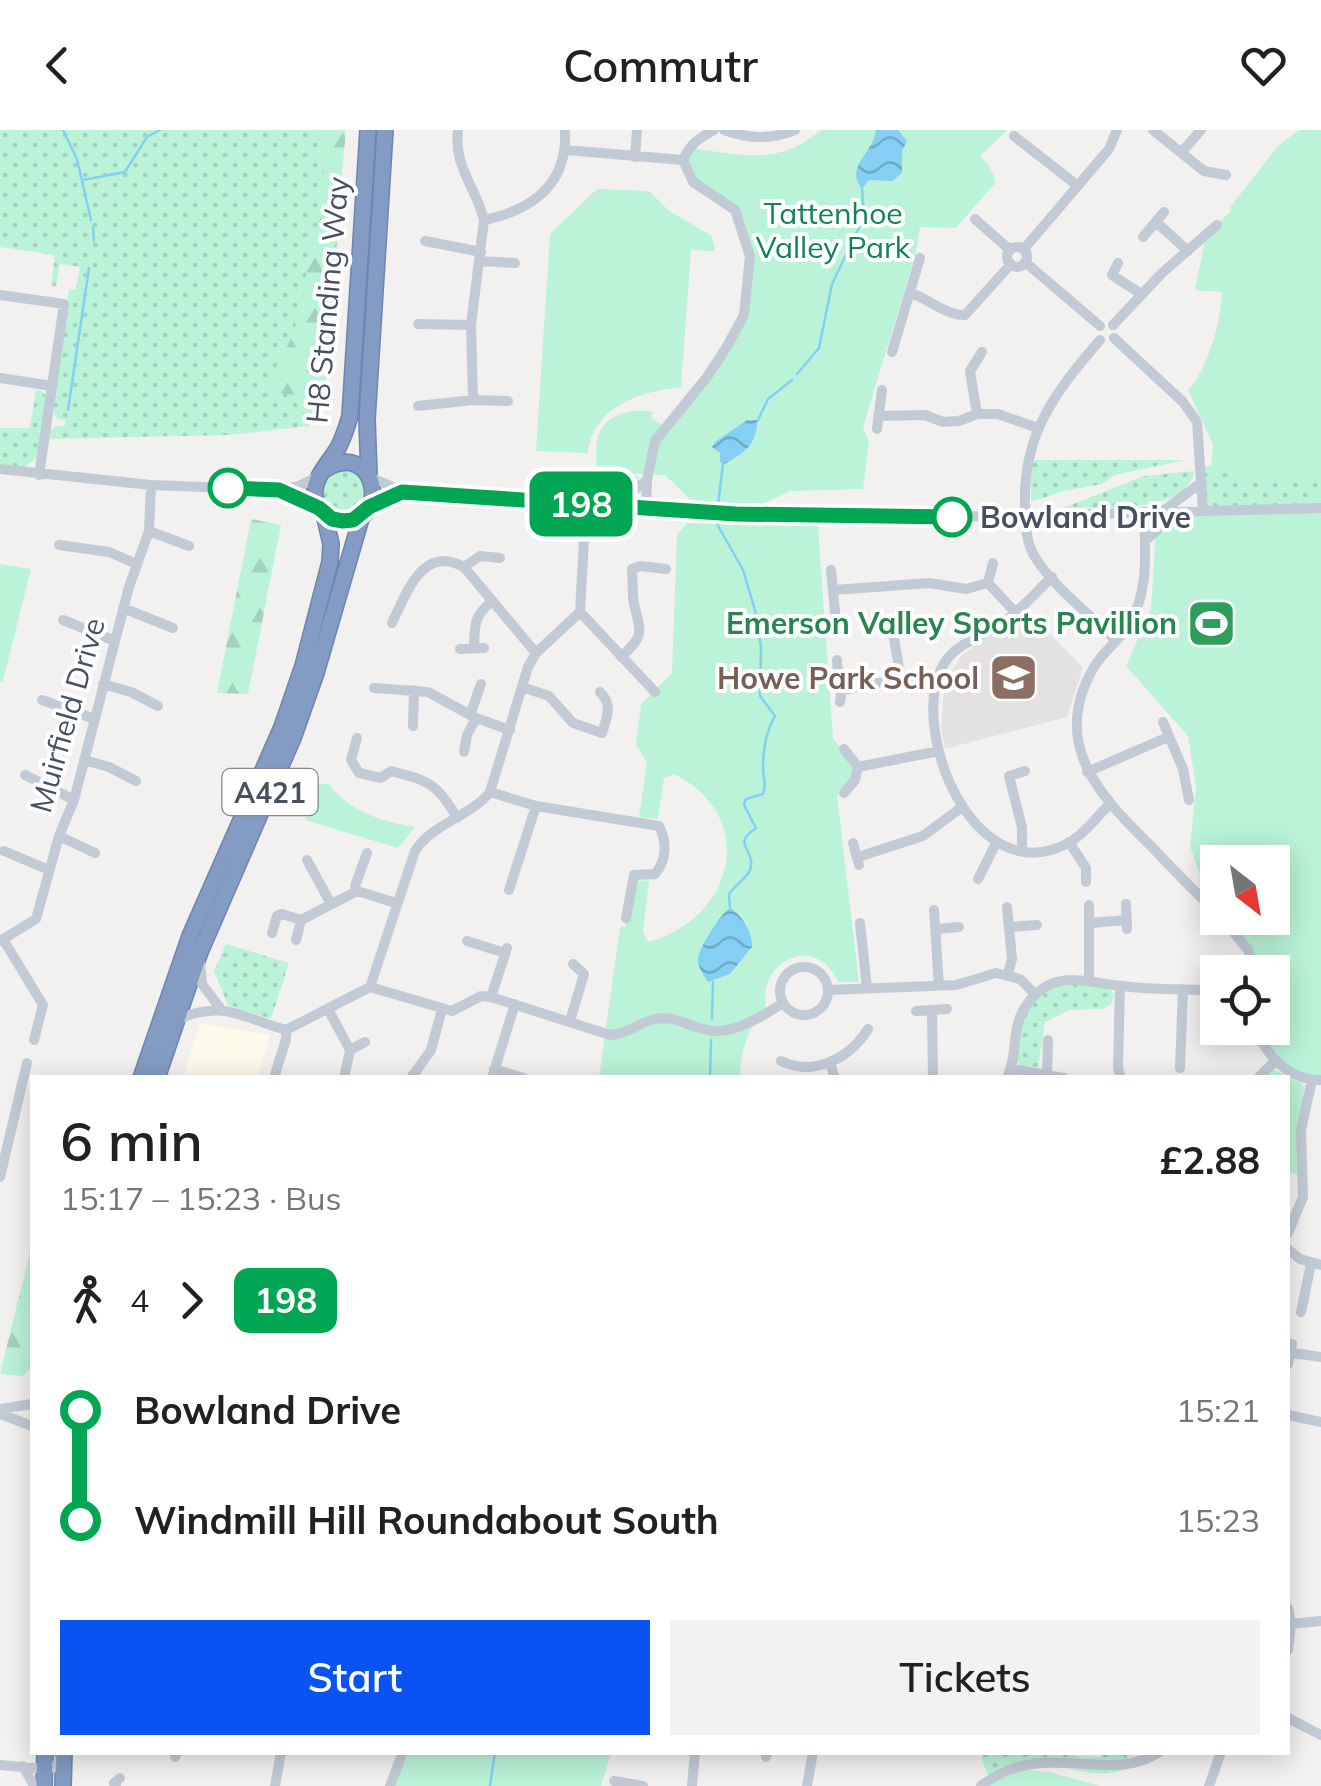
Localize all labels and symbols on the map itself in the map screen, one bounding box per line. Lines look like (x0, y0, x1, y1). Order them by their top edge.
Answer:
street label: H8 Standing Way (297, 175, 357, 425)
park label: Tattenhoe Valley Park (756, 194, 911, 266)
unlabelled marker (209, 469, 247, 507)
line badge: 198 (524, 472, 638, 536)
marker: Bowland Drive (933, 498, 971, 536)
place label: Bowland Drive (980, 498, 1191, 536)
sports icon: Emerson Valley Sports Pavillion (1186, 597, 1238, 649)
place label: Emerson Valley Sports Pavillion (726, 604, 1177, 642)
street label: Muirfield Drive (21, 613, 113, 817)
school or university icon: Howe Park School (988, 652, 1040, 704)
place label: Howe Park School (717, 659, 979, 697)
road number: A421 (222, 769, 318, 815)
north arrow (1200, 845, 1290, 935)

